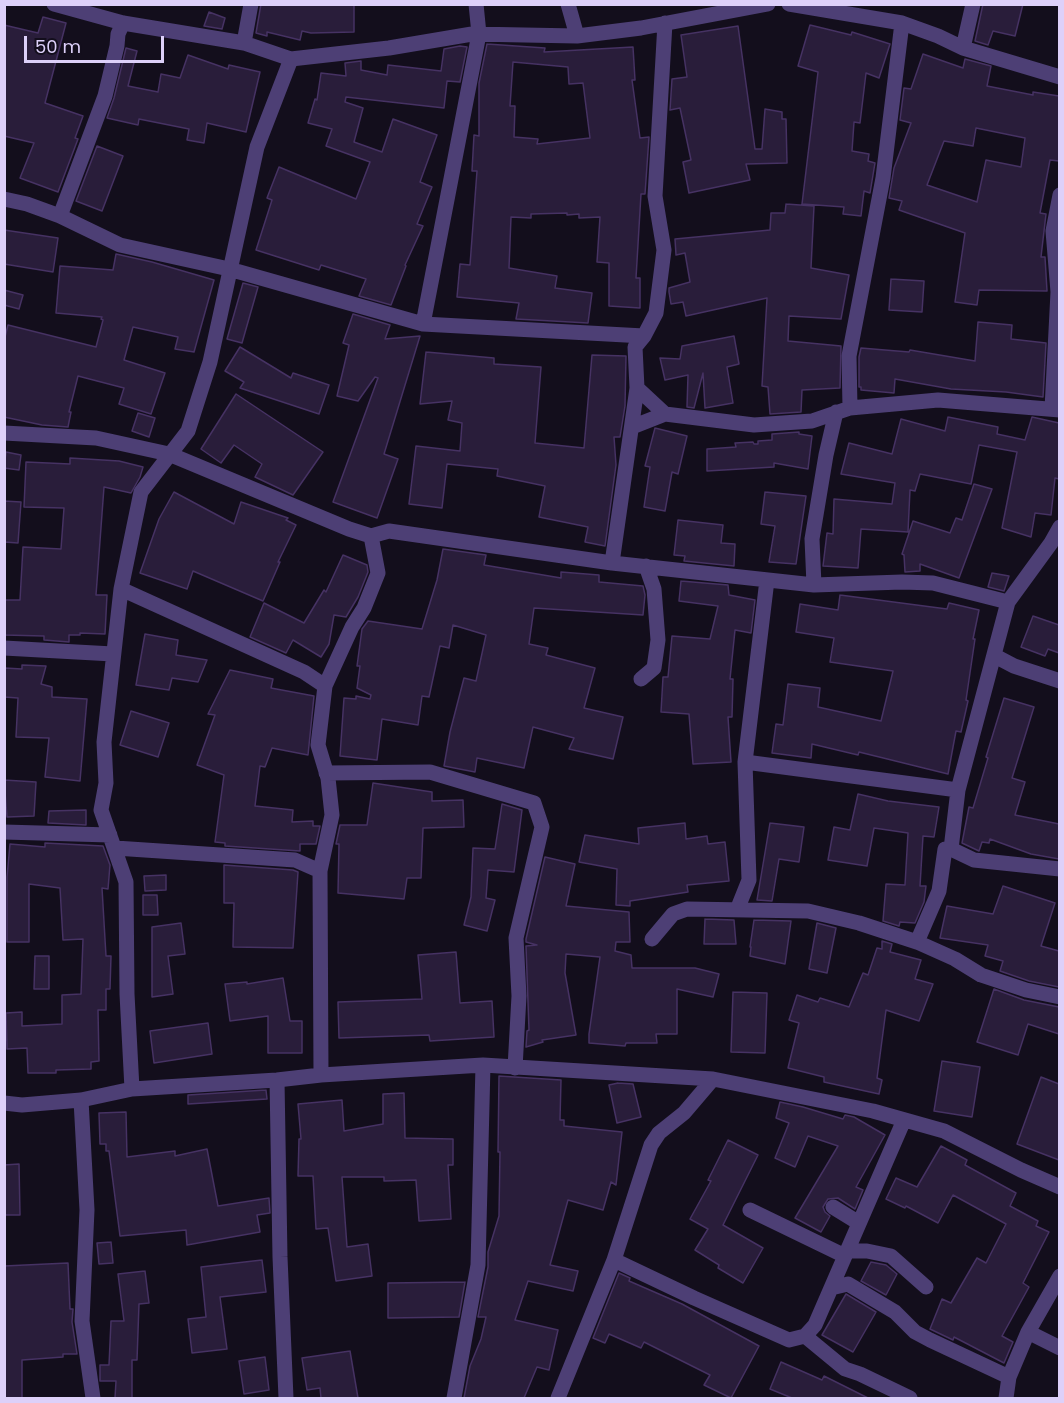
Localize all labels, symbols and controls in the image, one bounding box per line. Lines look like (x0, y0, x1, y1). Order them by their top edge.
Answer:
scale bar (27, 24, 166, 62)
text: 50 m (35, 34, 81, 59)

